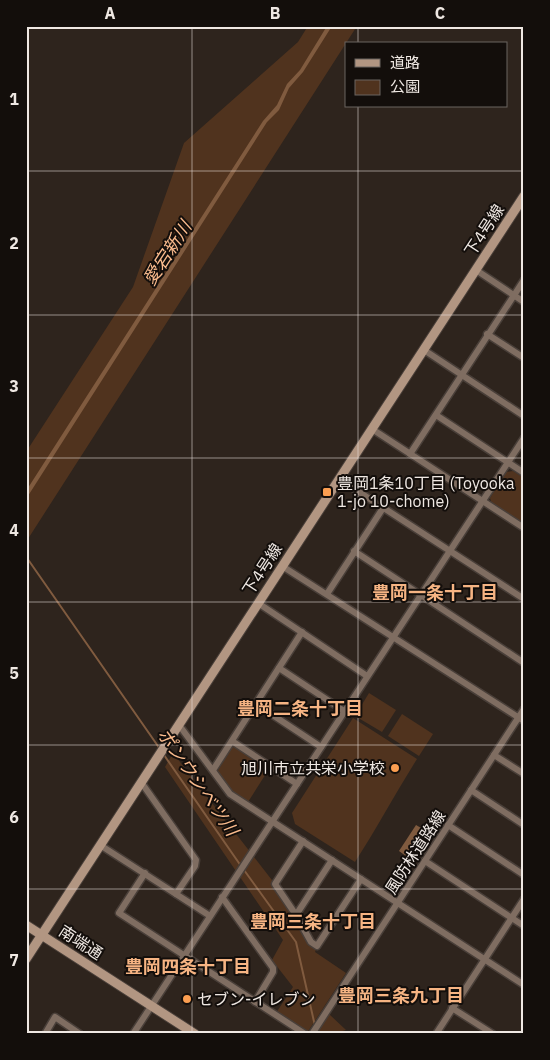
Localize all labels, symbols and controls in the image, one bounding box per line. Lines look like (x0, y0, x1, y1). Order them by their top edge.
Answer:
text: A (105, 3, 116, 23)
text: B (270, 3, 281, 23)
text: C (435, 3, 445, 23)
legend (345, 42, 508, 108)
text: 道路 (390, 53, 420, 72)
text: 公園 (390, 77, 420, 96)
text: 1 (9, 89, 19, 109)
street label: 下4号線 (460, 200, 508, 260)
water label: 愛宕新川 (138, 215, 197, 289)
text: 2 (9, 233, 19, 253)
text: 3 (9, 376, 19, 396)
place label: 豊岡1条10丁目 (Toyooka 1-jo 10-chome) (337, 473, 515, 511)
marker: 豊岡1条10丁目 (Toyooka 1-jo 10-chome) (321, 486, 333, 498)
text: 4 (9, 520, 19, 540)
street label: 下4号線 (238, 539, 286, 599)
district label: 豊岡一条十丁目 (372, 581, 498, 604)
text: 5 (9, 663, 19, 683)
district label: 豊岡二条十丁目 (237, 697, 363, 720)
water label: ポンウシベツ川 (152, 724, 245, 842)
place label: 旭川市立共栄小学校 (241, 758, 385, 778)
marker: 旭川市立共栄小学校 (389, 762, 401, 774)
street label: 風防林道路線 (380, 806, 450, 898)
text: 6 (9, 807, 19, 827)
district label: 豊岡三条十丁目 (250, 910, 376, 933)
street label: 南端通 (55, 921, 107, 963)
text: 7 (9, 950, 19, 970)
district label: 豊岡四条十丁目 (125, 955, 251, 978)
district label: 豊岡三条九丁目 (338, 984, 464, 1007)
place label: セブン-イレブン (197, 989, 315, 1009)
marker: セブン-イレブン (181, 993, 193, 1005)

